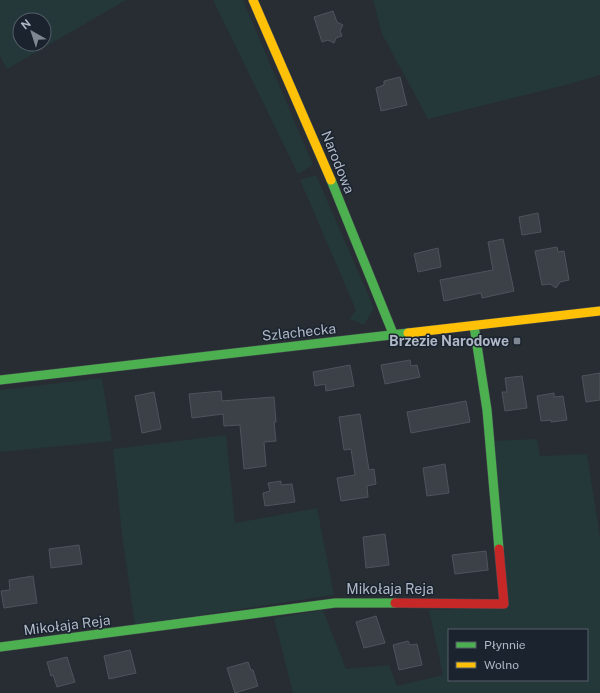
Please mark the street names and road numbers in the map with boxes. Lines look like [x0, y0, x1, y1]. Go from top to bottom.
street label: Narodowa [318, 128, 358, 196]
street label: Szlachecka [261, 320, 337, 344]
street label: Mikołaja Reja [346, 581, 434, 597]
street label: Mikołaja Reja [23, 612, 111, 638]

